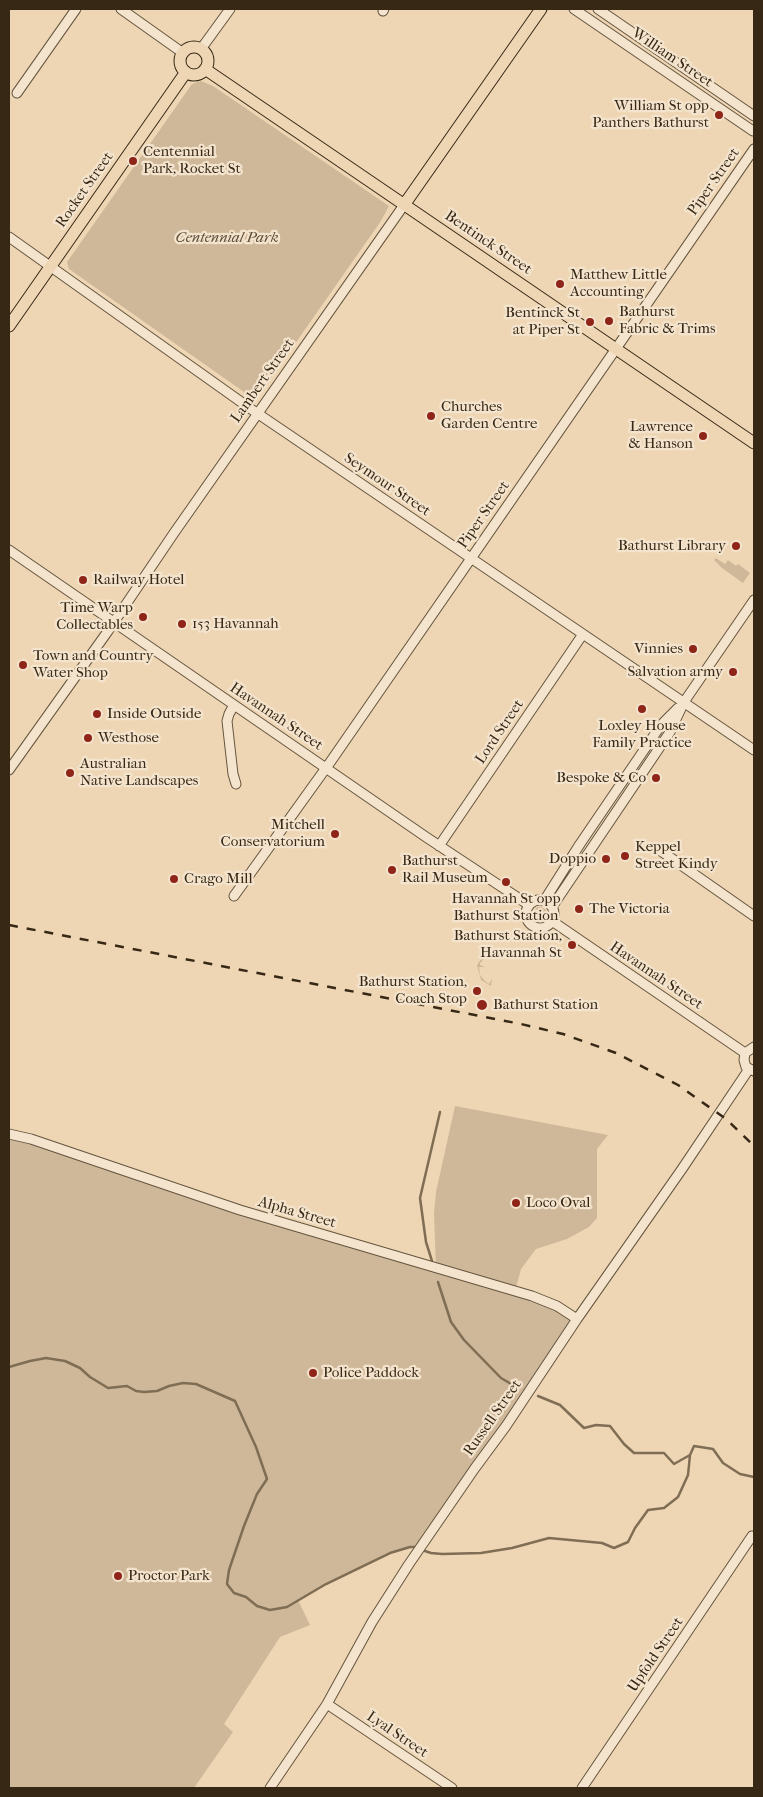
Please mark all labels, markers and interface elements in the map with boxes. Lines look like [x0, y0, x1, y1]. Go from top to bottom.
street label: William Street [628, 24, 716, 92]
place label: William St opp Panthers Bathurst [592, 97, 709, 132]
marker: William St opp Panthers Bathurst [713, 109, 725, 121]
place label: Centennial Park, Rocket St [143, 143, 241, 178]
street label: Piper Street [684, 145, 744, 219]
street label: Rocket Street [52, 149, 118, 231]
marker: Centennial Park, Rocket St [127, 155, 139, 167]
street label: Bentinck Street [441, 207, 535, 279]
park label: Centennial Park [175, 229, 279, 247]
place label: Matthew Little Accounting [570, 266, 667, 301]
marker: Matthew Little Accounting [554, 278, 566, 290]
place label: Bathurst Fabric & Trims [619, 303, 716, 338]
place label: Bentinck St at Piper St [505, 304, 580, 339]
marker: Bathurst Fabric & Trims [603, 315, 615, 327]
marker: Bentinck St at Piper St [584, 316, 596, 328]
street label: Lambert Street [227, 336, 299, 426]
place label: Churches Garden Centre [441, 398, 537, 433]
marker: Churches Garden Centre [425, 410, 437, 422]
place label: Lawrence & Hanson [628, 418, 693, 453]
marker: Lawrence & Hanson [697, 430, 709, 442]
street label: Seymour Street [340, 449, 434, 521]
street label: Piper Street [454, 478, 514, 552]
place label: Bathurst Library [618, 537, 726, 555]
marker: Bathurst Library [730, 540, 742, 552]
place label: Railway Hotel [93, 571, 184, 589]
marker: Railway Hotel [77, 574, 89, 586]
place label: Time Warp Collectables [56, 599, 133, 634]
marker: Time Warp Collectables [137, 611, 149, 623]
place label: 153 Havannah [192, 615, 279, 633]
marker: 153 Havannah [176, 618, 188, 630]
place label: Vinnies [634, 640, 683, 658]
marker: Vinnies [687, 643, 699, 655]
place label: Town and Country Water Shop [33, 647, 153, 682]
marker: Town and Country Water Shop [17, 659, 29, 671]
place label: Salvation army [628, 663, 723, 681]
marker: Salvation army [727, 666, 739, 678]
street label: Havannah Street [226, 679, 326, 755]
street label: Lord Street [472, 696, 528, 768]
marker: Loxley House Family Practice [636, 703, 648, 715]
place label: Inside Outside [107, 705, 201, 723]
marker: Inside Outside [91, 708, 103, 720]
place label: Loxley House Family Practice [592, 717, 692, 752]
place label: Westhose [98, 729, 159, 747]
marker: Westhose [82, 732, 94, 744]
place label: Australian Native Landscapes [80, 755, 198, 790]
marker: Australian Native Landscapes [64, 767, 76, 779]
place label: Bespoke & Co [556, 769, 646, 787]
marker: Bespoke & Co [650, 772, 662, 784]
place label: Mitchell Conservatorium [221, 816, 325, 851]
marker: Mitchell Conservatorium [329, 828, 341, 840]
place label: Keppel Street Kindy [635, 838, 718, 873]
place label: Doppio [549, 850, 596, 868]
marker: Keppel Street Kindy [619, 850, 631, 862]
place label: Bathurst Rail Museum [402, 852, 488, 887]
marker: Doppio [600, 853, 612, 865]
marker: Bathurst Rail Museum [386, 864, 398, 876]
place label: Crago Mill [184, 870, 253, 888]
marker: Crago Mill [168, 873, 180, 885]
marker: Havannah St opp Bathurst Station [500, 876, 512, 888]
place label: Havannah St opp Bathurst Station [451, 890, 561, 925]
place label: The Victoria [589, 900, 670, 918]
marker: The Victoria [573, 903, 585, 915]
place label: Bathurst Station, Havannah St [454, 927, 562, 962]
street label: Havannah Street [606, 938, 706, 1014]
marker: Bathurst Station, Havannah St [566, 939, 578, 951]
place label: Bathurst Station, Coach Stop [359, 973, 467, 1008]
marker: Bathurst Station, Coach Stop [471, 985, 483, 997]
place label: Bathurst Station [493, 996, 598, 1014]
marker: Bathurst Station [475, 998, 489, 1012]
street label: Alpha Street [256, 1193, 338, 1233]
place label: Loco Oval [526, 1194, 591, 1212]
marker: Loco Oval [510, 1197, 522, 1209]
place label: Police Paddock [323, 1364, 419, 1382]
marker: Police Paddock [307, 1367, 319, 1379]
street label: Russell Street [460, 1377, 526, 1459]
place label: Proctor Park [128, 1567, 210, 1585]
marker: Proctor Park [112, 1570, 124, 1582]
street label: Upfold Street [624, 1614, 688, 1696]
street label: Lyal Street [363, 1708, 431, 1762]

